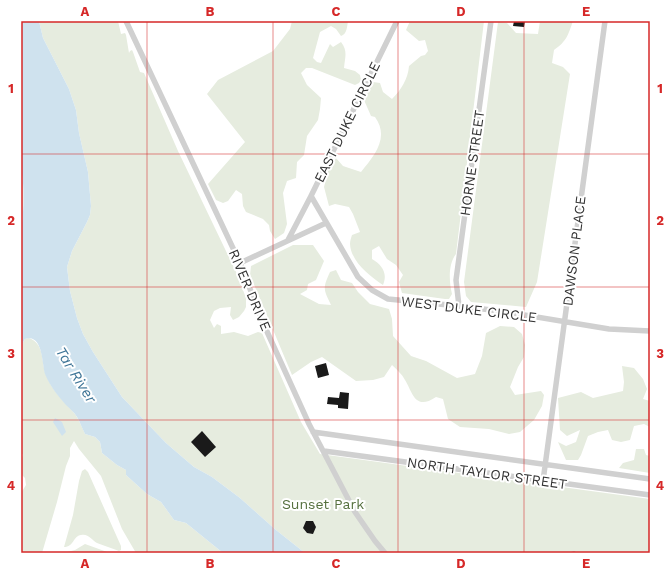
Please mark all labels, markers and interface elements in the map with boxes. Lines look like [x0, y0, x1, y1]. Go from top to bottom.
text: A [81, 4, 90, 19]
text: B [206, 4, 215, 19]
text: C [332, 4, 341, 19]
text: D [456, 4, 466, 19]
text: E [582, 4, 590, 19]
street label: EAST DUKE CIRCLE [311, 59, 383, 185]
text: 1 [8, 81, 14, 96]
text: 1 [657, 81, 663, 96]
street label: HORNE STREET [457, 109, 487, 217]
street label: DAWSON PLACE [559, 195, 589, 307]
text: 2 [7, 213, 15, 228]
text: 2 [656, 213, 664, 228]
street label: RIVER DRIVE [226, 247, 274, 333]
street label: WEST DUKE CIRCLE [400, 293, 538, 325]
water label: Tar River [52, 344, 101, 407]
text: 3 [7, 346, 15, 361]
text: 3 [656, 346, 664, 361]
street label: NORTH TAYLOR STREET [406, 454, 569, 492]
text: 4 [7, 478, 16, 493]
text: 4 [656, 478, 665, 493]
park label: Sunset Park [282, 496, 364, 512]
text: A [81, 556, 90, 571]
text: B [206, 556, 215, 571]
text: C [332, 556, 341, 571]
text: D [456, 556, 466, 571]
text: E [582, 556, 590, 571]

